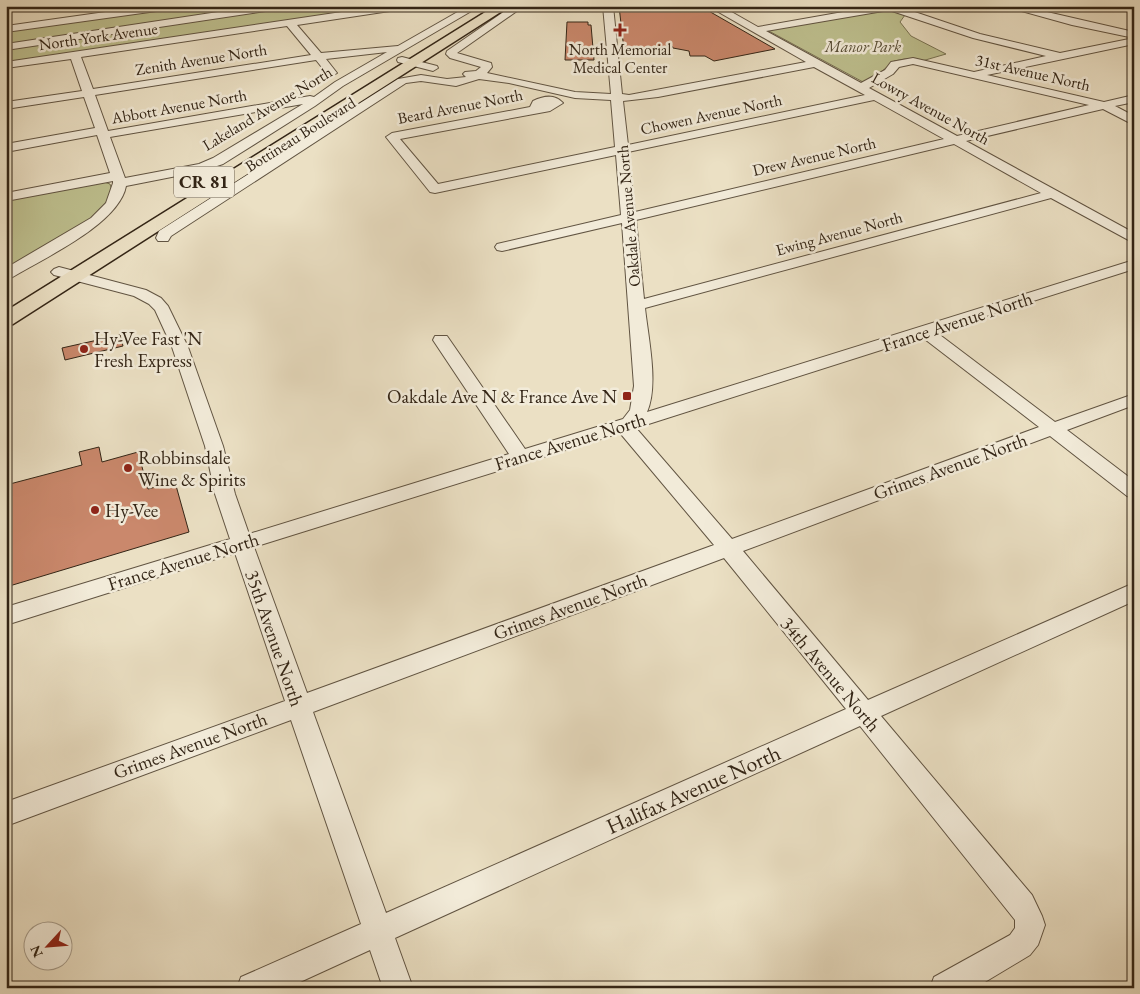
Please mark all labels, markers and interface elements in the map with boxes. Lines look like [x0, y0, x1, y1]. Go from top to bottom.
street label: North York Avenue [37, 18, 159, 55]
marker: North Memorial Medical Center [613, 23, 627, 37]
park label: Manor Park [824, 36, 902, 57]
street label: Zenith Avenue North [134, 39, 268, 80]
place label: North Memorial Medical Center [569, 39, 671, 78]
street label: 31st Avenue North [973, 49, 1092, 96]
street label: Lakeland Avenue North [199, 61, 336, 155]
street label: Lowry Avenue North [868, 67, 994, 150]
street label: Abbott Avenue North [109, 84, 248, 129]
street label: Beard Avenue North [396, 84, 524, 129]
street label: Chowen Avenue North [638, 89, 784, 140]
street label: Bottineau Boulevard [241, 92, 360, 177]
street label: Drew Avenue North [750, 132, 878, 181]
street label: Oakdale Avenue North [612, 144, 645, 288]
road number: CR 81 [174, 166, 234, 198]
street label: Ewing Avenue North [773, 206, 905, 260]
street label: France Avenue North [879, 285, 1036, 358]
place label: Hy-Vee Fast 'N Fresh Express [94, 326, 202, 373]
marker: Hy-Vee Fast 'N Fresh Express [78, 343, 90, 355]
place label: Oakdale Ave N & France Ave N [387, 384, 617, 409]
marker: Oakdale Ave N & France Ave N [621, 390, 633, 402]
street label: France Avenue North [491, 406, 649, 476]
street label: Grimes Avenue North [870, 427, 1031, 506]
place label: Robbinsdale Wine & Spirits [138, 445, 246, 492]
marker: Robbinsdale Wine & Spirits [122, 462, 134, 474]
place label: Hy-Vee [105, 498, 158, 523]
marker: Hy-Vee [89, 504, 101, 516]
street label: France Avenue North [104, 526, 262, 596]
street label: 35th Avenue North [239, 567, 310, 710]
street label: Grimes Avenue North [490, 567, 651, 646]
street label: 34th Avenue North [775, 612, 886, 737]
street label: Grimes Avenue North [110, 706, 271, 785]
street label: Halifax Avenue North [602, 738, 785, 841]
north arrow [22, 922, 72, 972]
text: N [25, 942, 47, 961]

